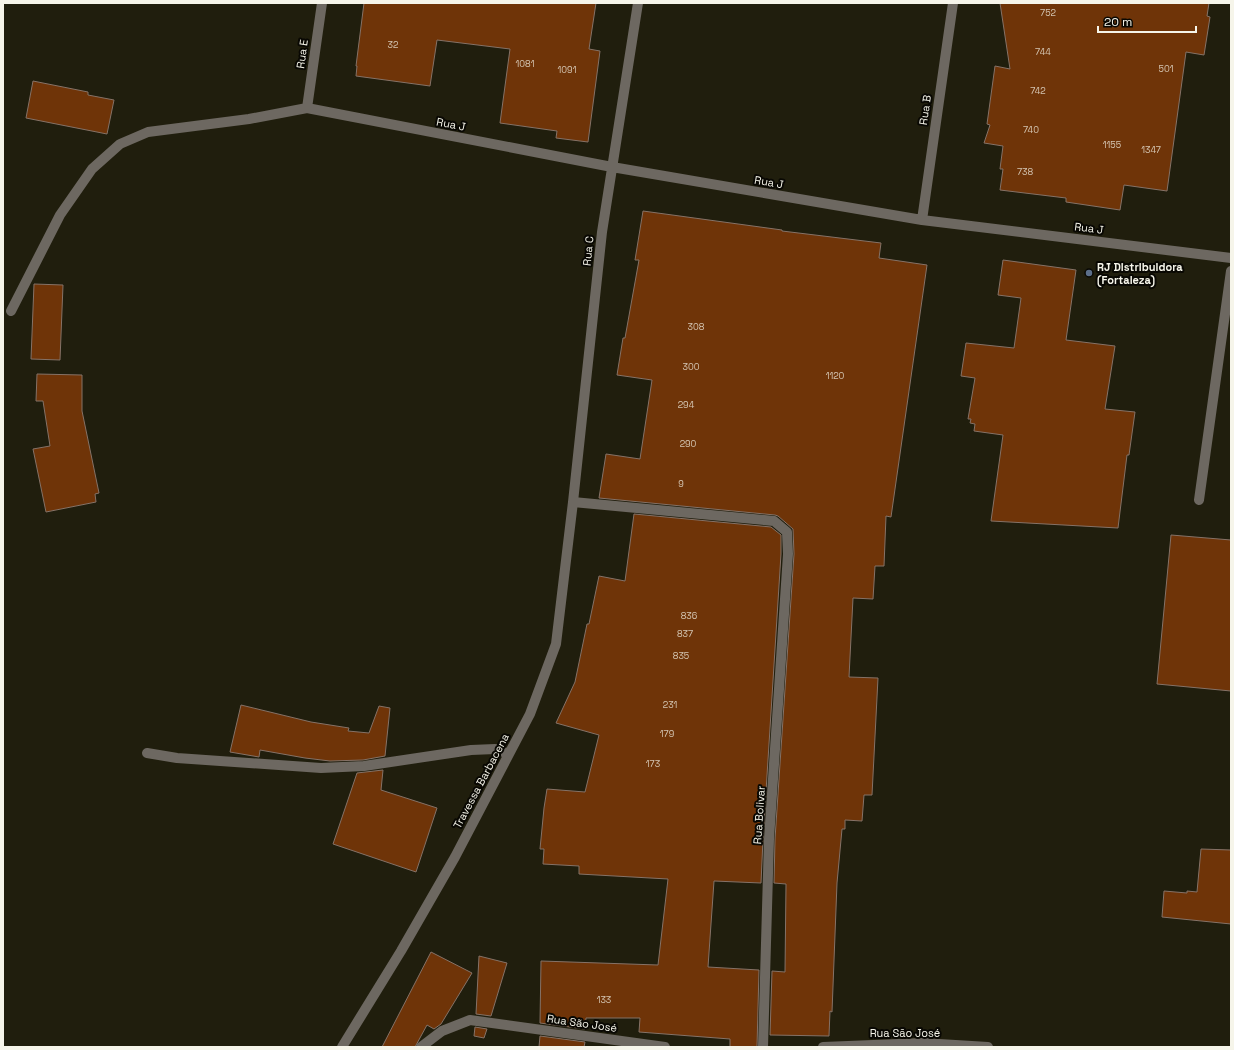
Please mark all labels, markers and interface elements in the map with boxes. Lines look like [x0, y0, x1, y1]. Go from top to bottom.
house number: 752 [1040, 7, 1056, 19]
scale bar [1098, 8, 1196, 34]
text: 20 m [1104, 14, 1132, 30]
street label: Rua E [293, 39, 311, 69]
house number: 32 [388, 39, 398, 51]
house number: 744 [1035, 46, 1051, 58]
house number: 1081 [516, 58, 535, 70]
house number: 501 [1159, 63, 1174, 75]
house number: 1091 [558, 64, 577, 76]
house number: 742 [1030, 85, 1046, 97]
street label: Rua B [916, 94, 934, 126]
street label: Rua J [435, 114, 467, 134]
house number: 740 [1023, 124, 1039, 136]
house number: 1155 [1103, 139, 1121, 151]
house number: 1347 [1141, 144, 1161, 156]
house number: 738 [1017, 166, 1033, 178]
street label: Rua J [753, 173, 785, 192]
street label: Rua J [1074, 219, 1105, 237]
street label: Rua C [579, 235, 597, 267]
place label: RJ Distribuidora (Fortaleza) [1097, 260, 1183, 288]
marker: RJ Distribuidora (Fortaleza) [1084, 268, 1094, 278]
house number: 308 [688, 321, 705, 333]
house number: 300 [683, 361, 700, 373]
house number: 1120 [826, 370, 845, 382]
house number: 294 [678, 399, 695, 411]
house number: 290 [680, 438, 697, 450]
house number: 9 [678, 478, 684, 490]
house number: 836 [681, 610, 698, 622]
house number: 837 [677, 628, 693, 640]
house number: 835 [673, 650, 689, 662]
house number: 231 [663, 699, 677, 711]
house number: 179 [660, 728, 674, 740]
street label: Travessa Barbacena [450, 730, 512, 831]
house number: 173 [646, 758, 660, 770]
street label: Rua Bolivar [750, 785, 768, 845]
house number: 133 [597, 994, 611, 1006]
street label: Rua São José [546, 1011, 618, 1035]
street label: Rua São José [870, 1026, 940, 1040]

